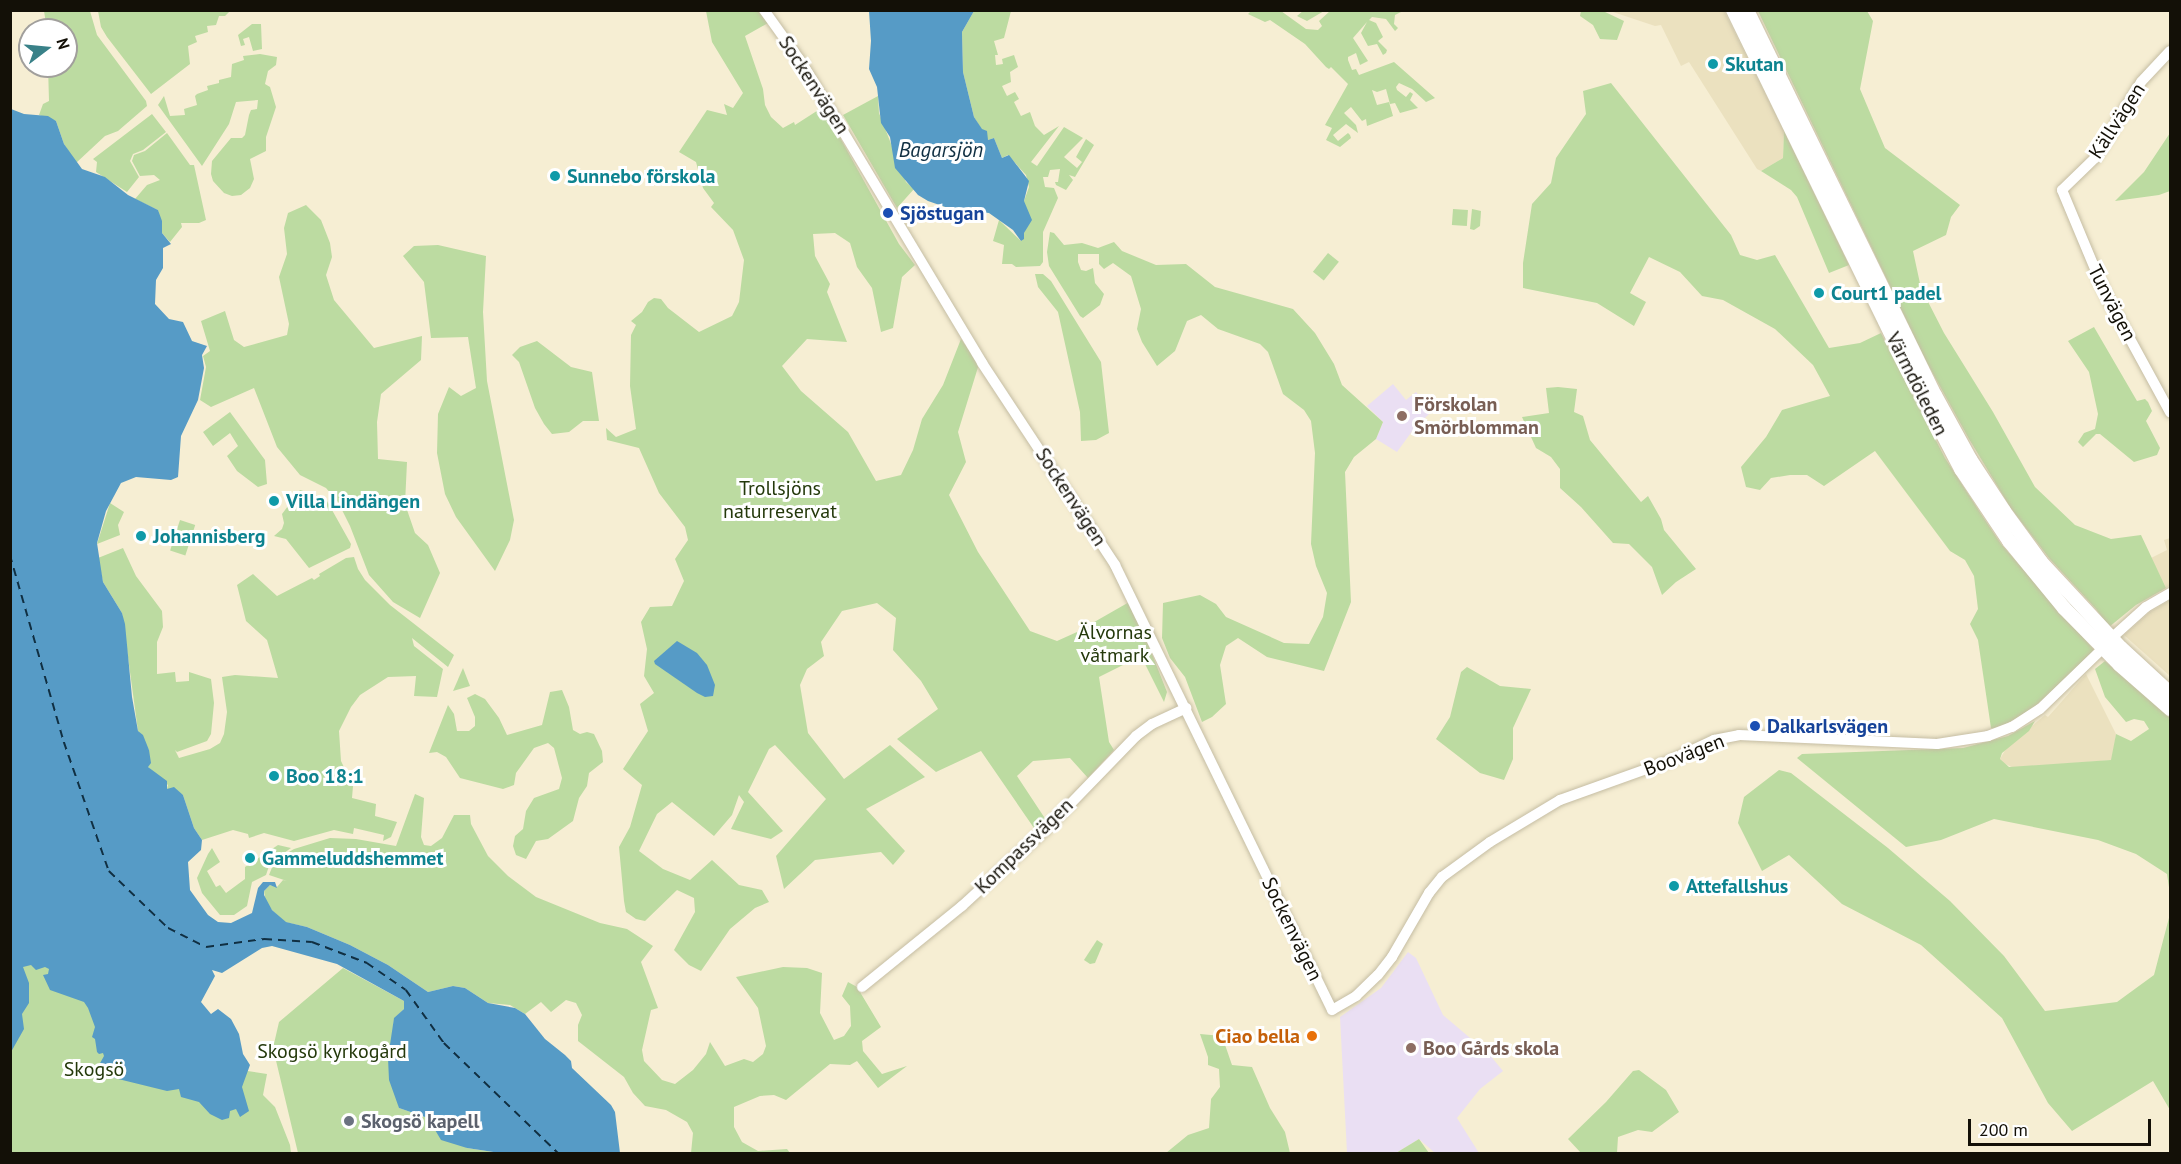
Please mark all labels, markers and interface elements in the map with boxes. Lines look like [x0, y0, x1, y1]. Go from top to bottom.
north arrow [18, 18, 78, 78]
street label: Sockenvägen [773, 31, 855, 139]
text: N [52, 36, 74, 51]
place label: Skutan [1725, 52, 1784, 76]
marker: Skutan [1706, 57, 1720, 71]
street label: Källvägen [2084, 79, 2150, 163]
water label: Bagarsjön [899, 137, 983, 163]
place label: Sunnebo förskola [567, 164, 715, 188]
marker: Sunnebo förskola [548, 169, 562, 183]
place label: Sjöstugan [900, 201, 984, 225]
marker: Sjöstugan [881, 206, 895, 220]
street label: Tunvägen [2083, 261, 2141, 345]
place label: Court1 padel [1831, 281, 1941, 305]
marker: Court1 padel [1812, 286, 1826, 300]
street label: Värmdöleden [1881, 328, 1953, 440]
place label: Förskolan Smörblomman [1414, 392, 1539, 439]
marker: Förskolan Smörblomman [1395, 409, 1409, 423]
street label: Sockenvägen [1030, 443, 1112, 551]
park label: Trollsjöns naturreservat [723, 476, 837, 523]
place label: Villa Lindängen [286, 489, 420, 513]
marker: Villa Lindängen [267, 494, 281, 508]
place label: Johannisberg [153, 524, 265, 548]
marker: Johannisberg [134, 529, 148, 543]
park label: Älvornas våtmark [1078, 620, 1152, 667]
place label: Dalkarlsvägen [1767, 714, 1888, 738]
marker: Dalkarlsvägen [1748, 719, 1762, 733]
street label: Boovägen [1640, 729, 1728, 781]
place label: Boo 18:1 [286, 764, 364, 788]
marker: Boo 18:1 [267, 769, 281, 783]
street label: Kompassvägen [970, 793, 1078, 899]
place label: Gammeluddshemmet [262, 846, 443, 870]
marker: Gammeluddshemmet [243, 851, 257, 865]
street label: Sockenvägen [1257, 873, 1327, 985]
place label: Attefallshus [1686, 874, 1788, 898]
marker: Attefallshus [1667, 879, 1681, 893]
place label: Ciao bella [1215, 1024, 1300, 1048]
marker: Ciao bella [1305, 1029, 1319, 1043]
place label: Boo Gårds skola [1423, 1036, 1559, 1060]
park label: Skogsö kyrkogård [257, 1039, 407, 1063]
marker: Boo Gårds skola [1404, 1041, 1418, 1055]
park label: Skogsö [64, 1057, 124, 1081]
scale bar [1971, 1107, 2154, 1145]
place label: Skogsö kapell [361, 1109, 479, 1133]
marker: Skogsö kapell [342, 1114, 356, 1128]
text: 200 m [1979, 1118, 2028, 1141]

